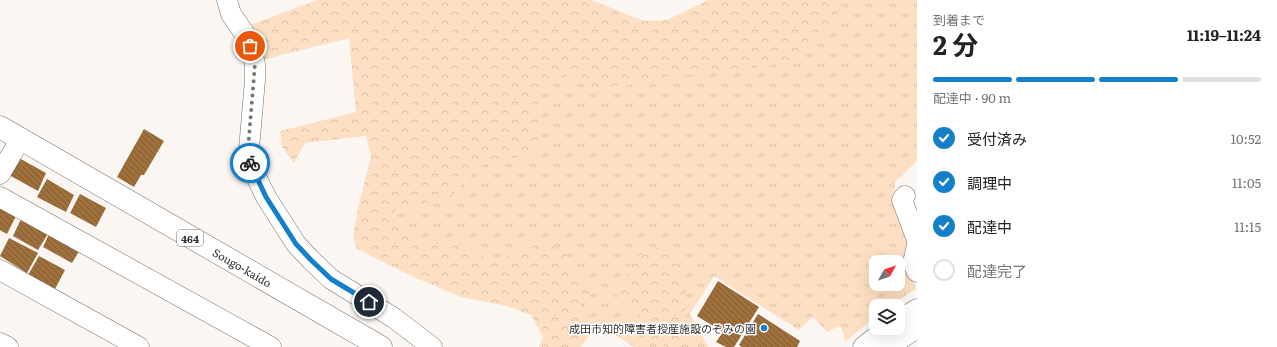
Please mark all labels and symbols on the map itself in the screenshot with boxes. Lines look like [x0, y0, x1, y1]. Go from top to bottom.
pin [233, 29, 267, 63]
courier [230, 143, 270, 183]
road number: 464 [177, 230, 203, 246]
street label: Sougo-kaido [210, 244, 275, 290]
north arrow [869, 255, 905, 291]
pin [352, 285, 386, 319]
place label: 成田市知的障害者授産施設のぞみの園 [569, 320, 756, 336]
marker: 成田市知的障害者授産施設のぞみの園 [759, 323, 769, 333]

